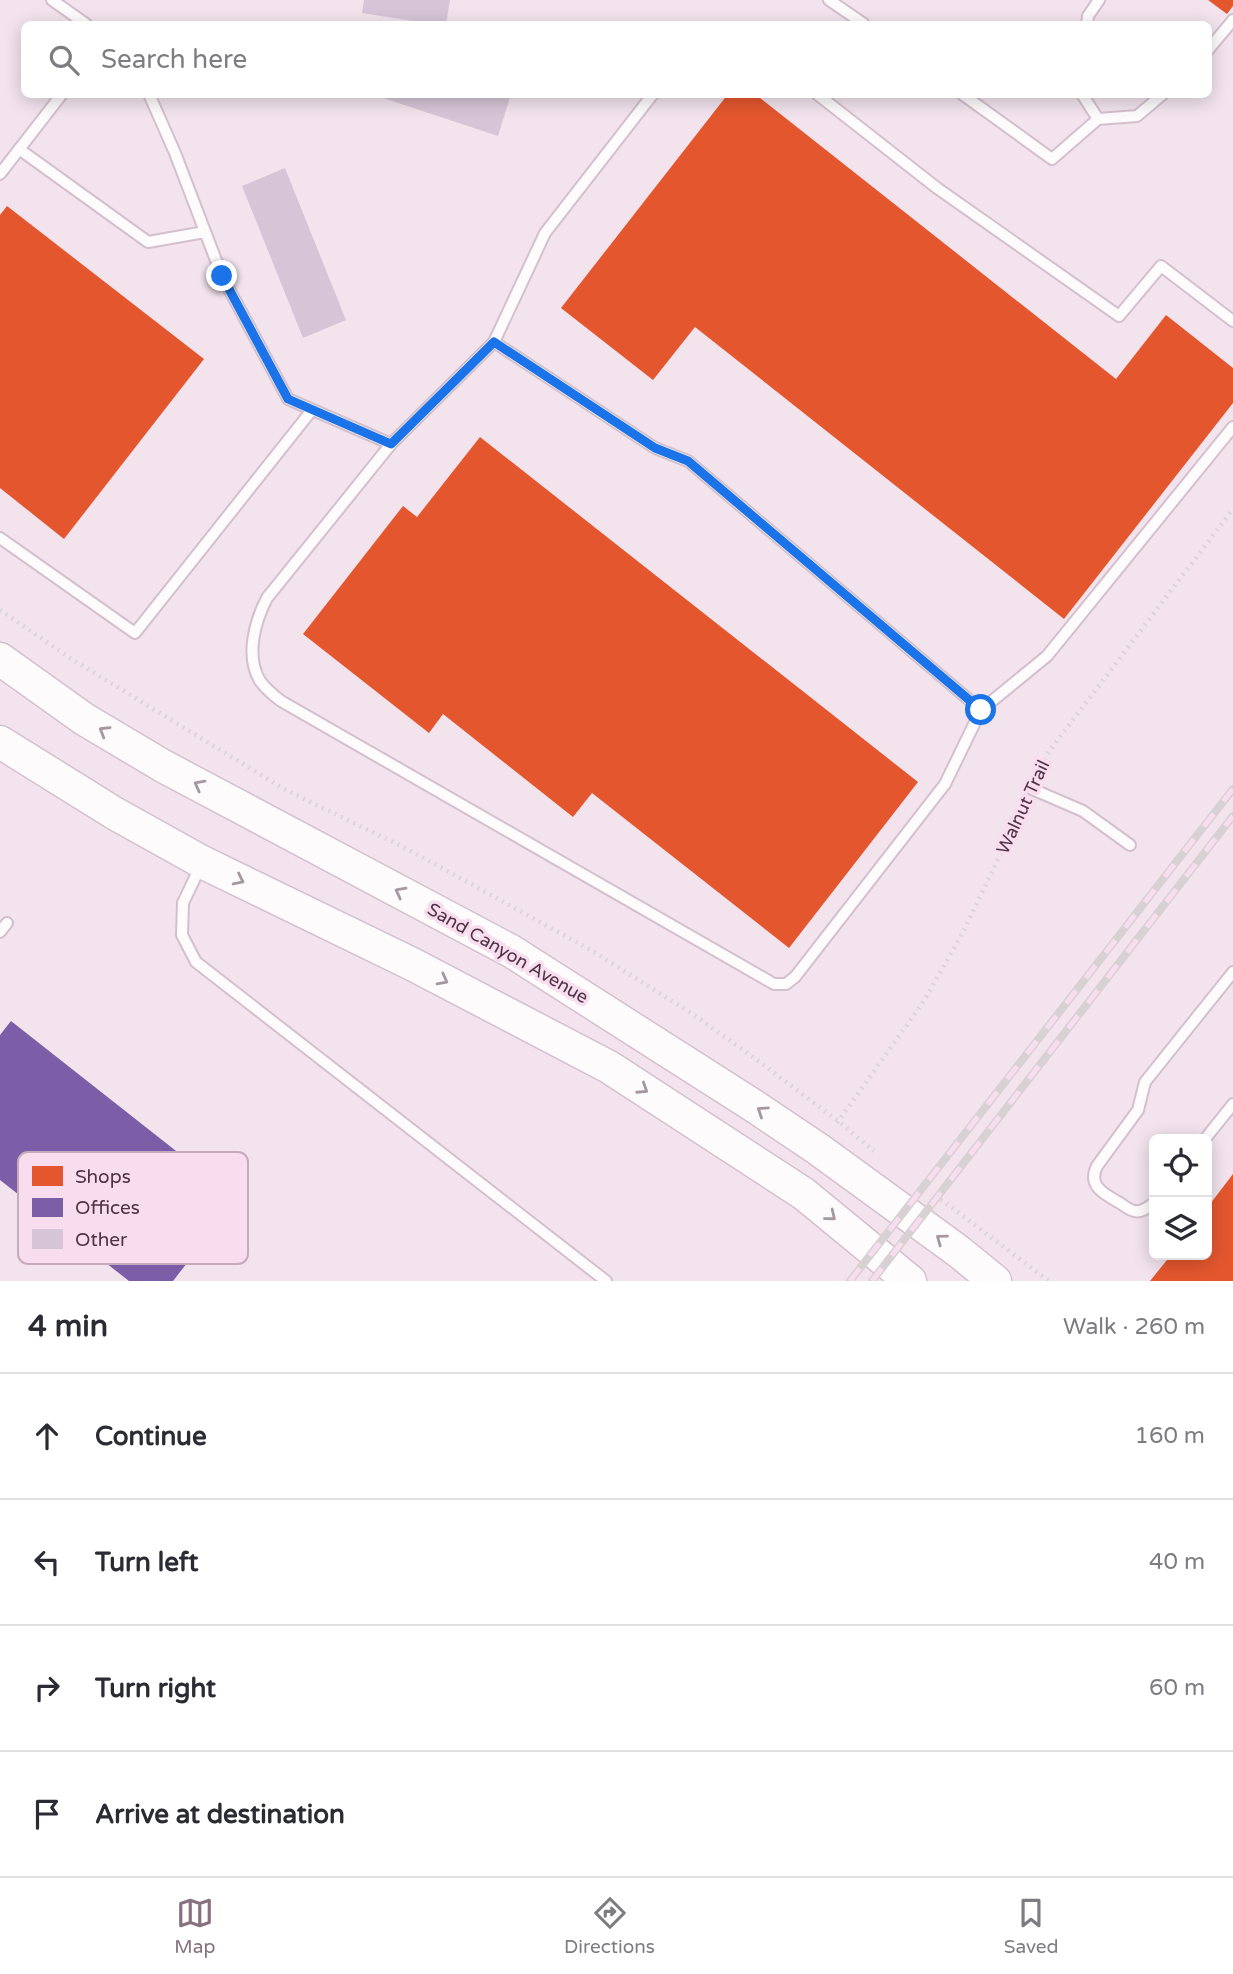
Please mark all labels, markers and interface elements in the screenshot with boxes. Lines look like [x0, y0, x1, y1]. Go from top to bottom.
search box [21, 21, 1212, 98]
icon: search [45, 41, 83, 79]
text: Search here [101, 44, 247, 75]
route end [206, 260, 237, 291]
route start [965, 694, 996, 725]
one-way arrow [99, 726, 112, 739]
street label: Walnut Trail [992, 756, 1054, 858]
one-way arrow [194, 780, 206, 793]
one-way arrow [232, 871, 244, 885]
one-way arrow [395, 886, 407, 900]
street label: Sand Canyon Avenue [424, 898, 592, 1008]
one-way arrow [436, 972, 448, 986]
one-way arrow [635, 1081, 648, 1093]
one-way arrow [757, 1107, 770, 1119]
map controls [1149, 1134, 1212, 1260]
button: locate [1149, 1134, 1212, 1197]
legend [18, 1152, 248, 1264]
text: Shops [75, 1166, 131, 1188]
text: Offices [75, 1197, 140, 1219]
button: layers [1149, 1197, 1212, 1260]
one-way arrow [823, 1208, 836, 1220]
text: Other [75, 1229, 128, 1251]
one-way arrow [937, 1235, 949, 1247]
text: 4 min [28, 1308, 108, 1345]
text: Walk · 260 m [1063, 1313, 1205, 1341]
icon: ahead [28, 1417, 66, 1455]
text: Continue [95, 1421, 207, 1452]
text: 160 m [1135, 1422, 1205, 1450]
icon: left [28, 1543, 66, 1581]
text: Turn left [95, 1547, 198, 1578]
text: 40 m [1149, 1548, 1205, 1576]
icon: right [28, 1669, 66, 1707]
text: Turn right [95, 1673, 216, 1704]
text: 60 m [1149, 1674, 1205, 1702]
icon: arrive [28, 1795, 66, 1833]
text: Arrive at destination [95, 1799, 345, 1830]
tab: Map [174, 1894, 215, 1958]
tab: Directions [564, 1894, 655, 1958]
tab: Saved [1004, 1894, 1059, 1958]

